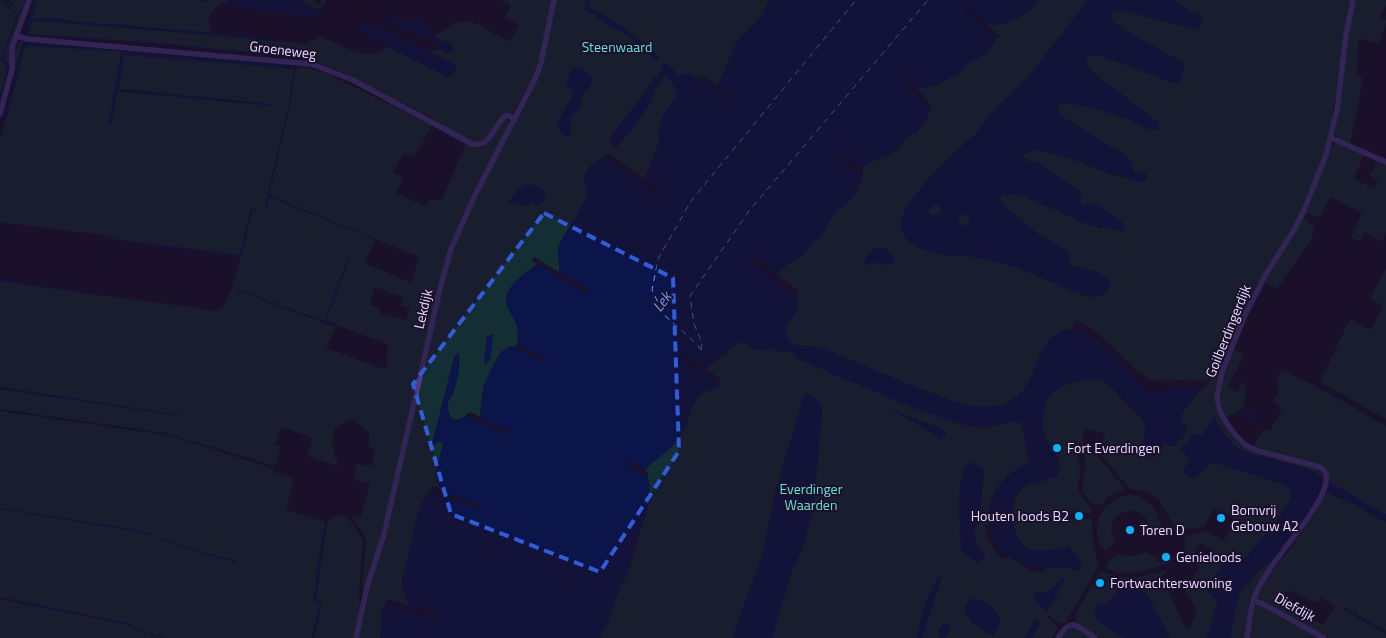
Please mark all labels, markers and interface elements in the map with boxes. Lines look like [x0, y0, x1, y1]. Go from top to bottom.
street label: Groeneweg [248, 35, 318, 64]
park label: Steenwaard [582, 36, 652, 57]
street label: Goilberdingerdijk [1199, 281, 1256, 380]
water label: Lek [646, 285, 678, 317]
street label: Lekdijk [408, 287, 437, 331]
place label: Fort Everdingen [1067, 437, 1160, 458]
marker: Fort Everdingen [1051, 442, 1063, 454]
park label: Everdinger Waarden [779, 478, 843, 515]
place label: Bomvrij Gebouw A2 [1231, 499, 1299, 536]
place label: Houten loods B2 [971, 505, 1069, 526]
marker: Houten loods B2 [1073, 510, 1085, 522]
marker: Bomvrij Gebouw A2 [1215, 512, 1227, 524]
place label: Toren D [1140, 519, 1185, 540]
marker: Toren D [1124, 524, 1136, 536]
place label: Genieloods [1176, 546, 1241, 567]
marker: Genieloods [1160, 551, 1172, 563]
place label: Fortwachterswoning [1110, 572, 1232, 593]
marker: Fortwachterswoning [1094, 577, 1106, 589]
street label: Diefdijk [1271, 587, 1320, 627]

